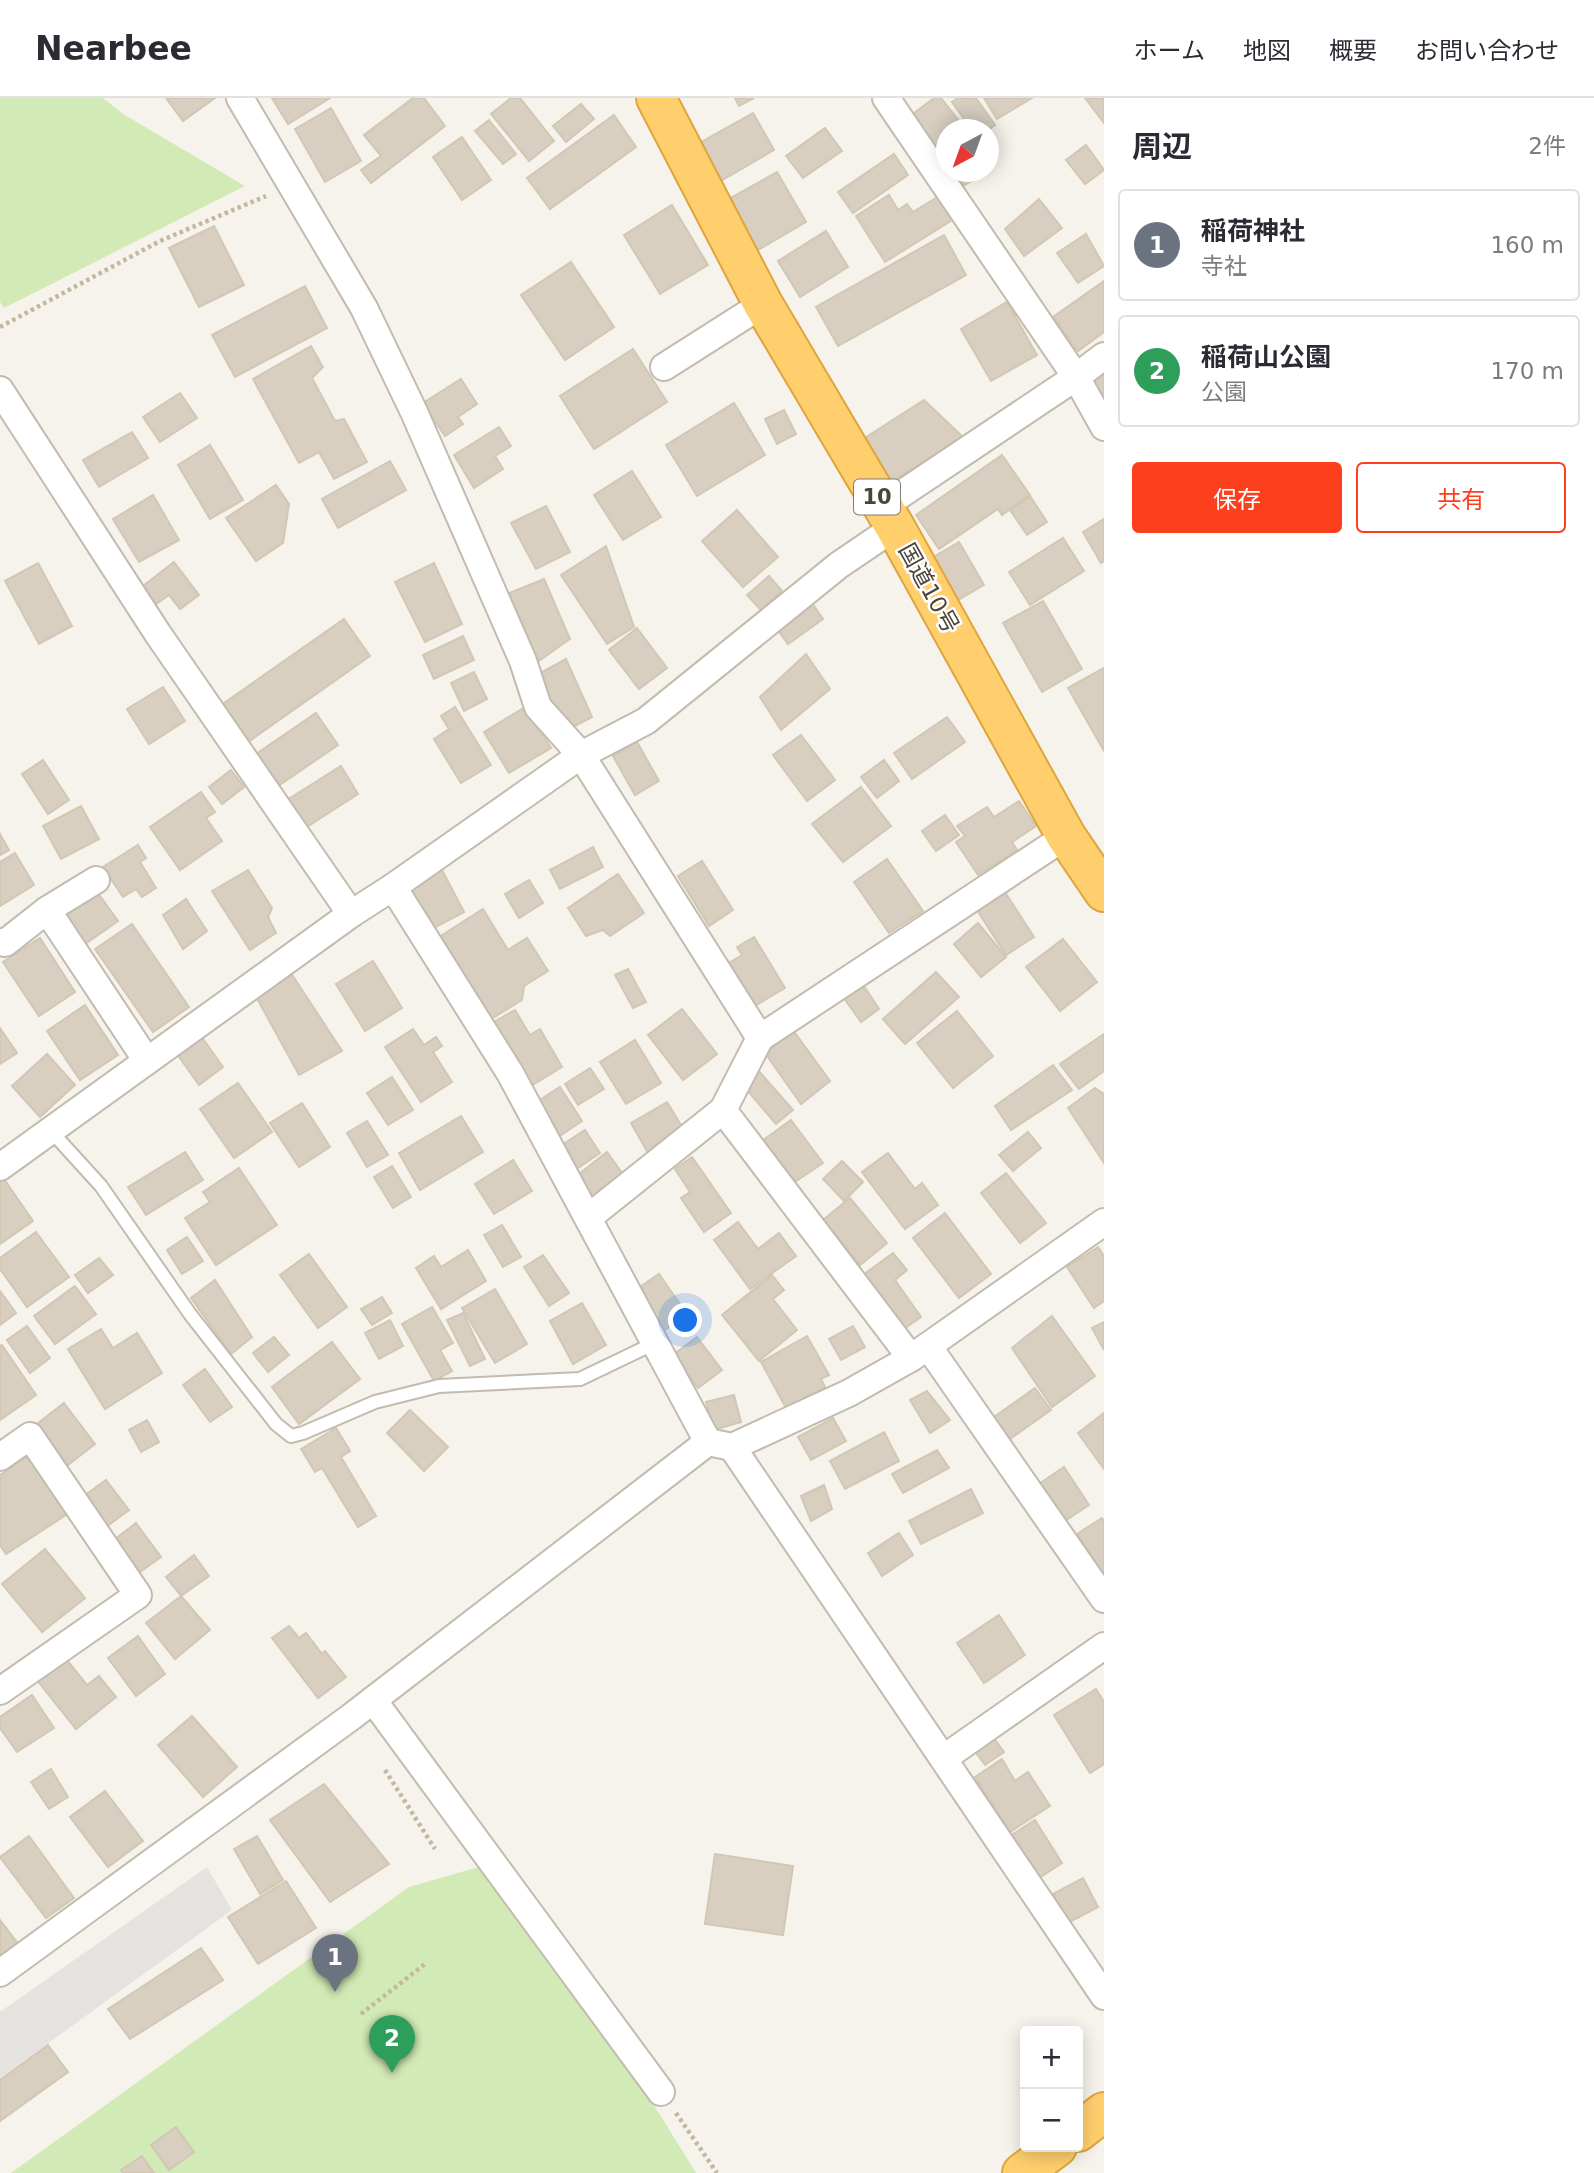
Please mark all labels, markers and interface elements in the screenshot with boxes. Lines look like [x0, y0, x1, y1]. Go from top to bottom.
text: Nearbee [35, 29, 192, 68]
text: ホーム [1134, 37, 1205, 65]
text: 地図 [1243, 37, 1291, 65]
text: 概要 [1329, 37, 1377, 65]
text: お問い合わせ [1415, 37, 1559, 65]
north arrow [936, 119, 999, 182]
text: 周辺 [1132, 129, 1192, 164]
text: 2件 [1528, 133, 1566, 159]
text: 稲荷神社 [1201, 216, 1305, 246]
text: 1 [1149, 232, 1165, 258]
text: 160 m [1490, 232, 1564, 258]
text: 寺社 [1201, 253, 1247, 279]
text: 稲荷山公園 [1201, 342, 1331, 372]
text: 2 [1149, 358, 1165, 384]
text: 170 m [1490, 358, 1564, 384]
text: 公園 [1201, 379, 1247, 405]
button: 保存 [1132, 462, 1342, 533]
button: 共有 [1356, 462, 1566, 533]
road number: 10 [854, 480, 900, 514]
street label: 国道10号 [894, 539, 964, 637]
your location [668, 1303, 702, 1337]
pin: 1 [312, 1934, 358, 1992]
pin: 2 [369, 2015, 415, 2073]
map controls [1020, 2026, 1083, 2152]
button: + [1020, 2026, 1083, 2089]
button: − [1020, 2089, 1083, 2152]

